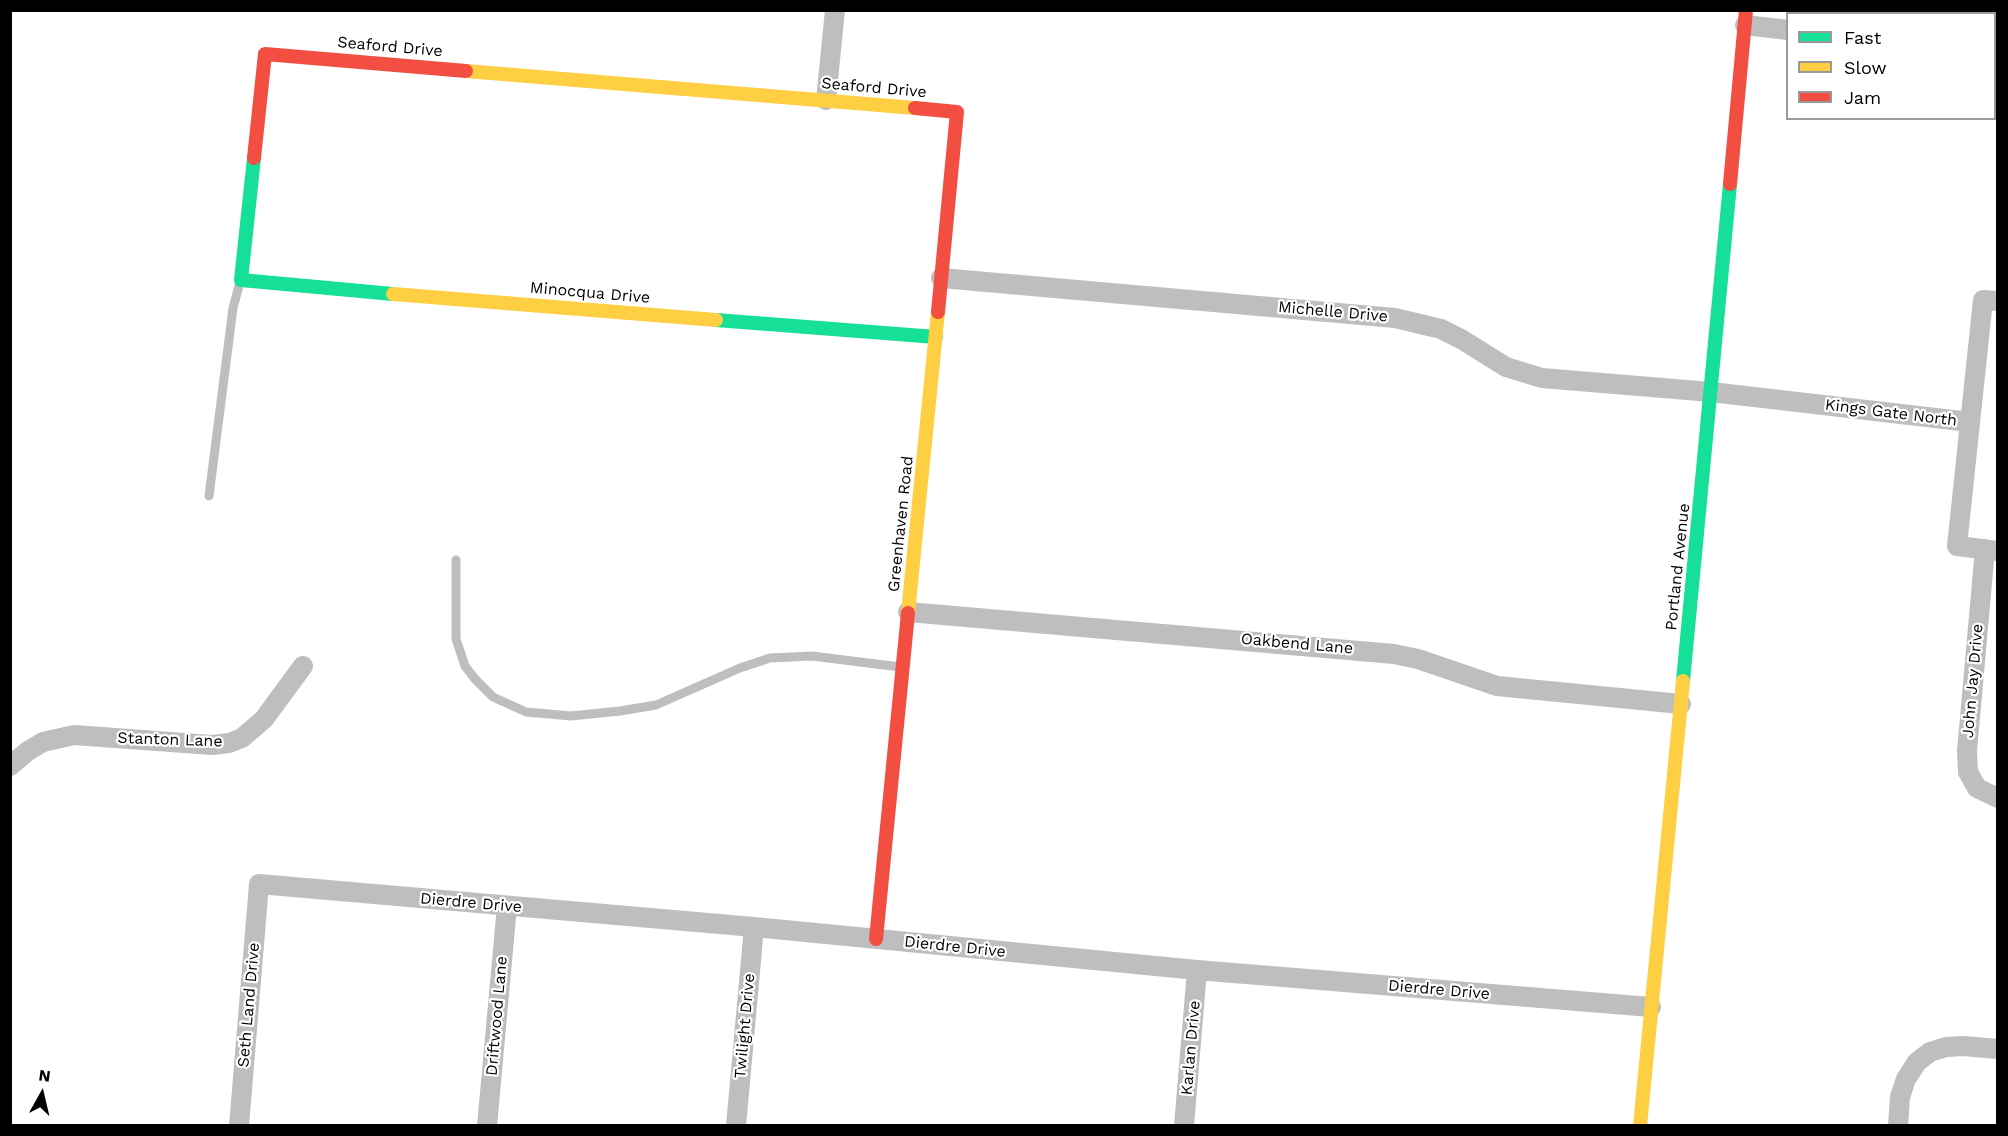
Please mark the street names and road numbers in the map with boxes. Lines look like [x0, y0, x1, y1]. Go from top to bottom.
street label: Seaford Drive [337, 33, 443, 61]
street label: Seaford Drive [821, 74, 927, 102]
street label: Minocqua Drive [529, 278, 651, 308]
street label: Michelle Drive [1277, 298, 1389, 326]
street label: Kings Gate North [1824, 395, 1958, 431]
street label: Greenhaven Road [884, 455, 918, 593]
street label: Portland Avenue [1662, 502, 1694, 632]
street label: John Jay Drive [1958, 623, 1988, 739]
street label: Oakbend Lane [1240, 630, 1354, 658]
street label: Stanton Lane [117, 729, 223, 751]
street label: Dierdre Drive [419, 889, 523, 917]
street label: Dierdre Drive [903, 932, 1007, 962]
street label: Seth Land Drive [234, 942, 264, 1068]
street label: Driftwood Lane [482, 955, 512, 1077]
street label: Twilight Drive [731, 973, 759, 1079]
street label: Dierdre Drive [1387, 976, 1491, 1004]
street label: Karlan Drive [1177, 1000, 1205, 1096]

